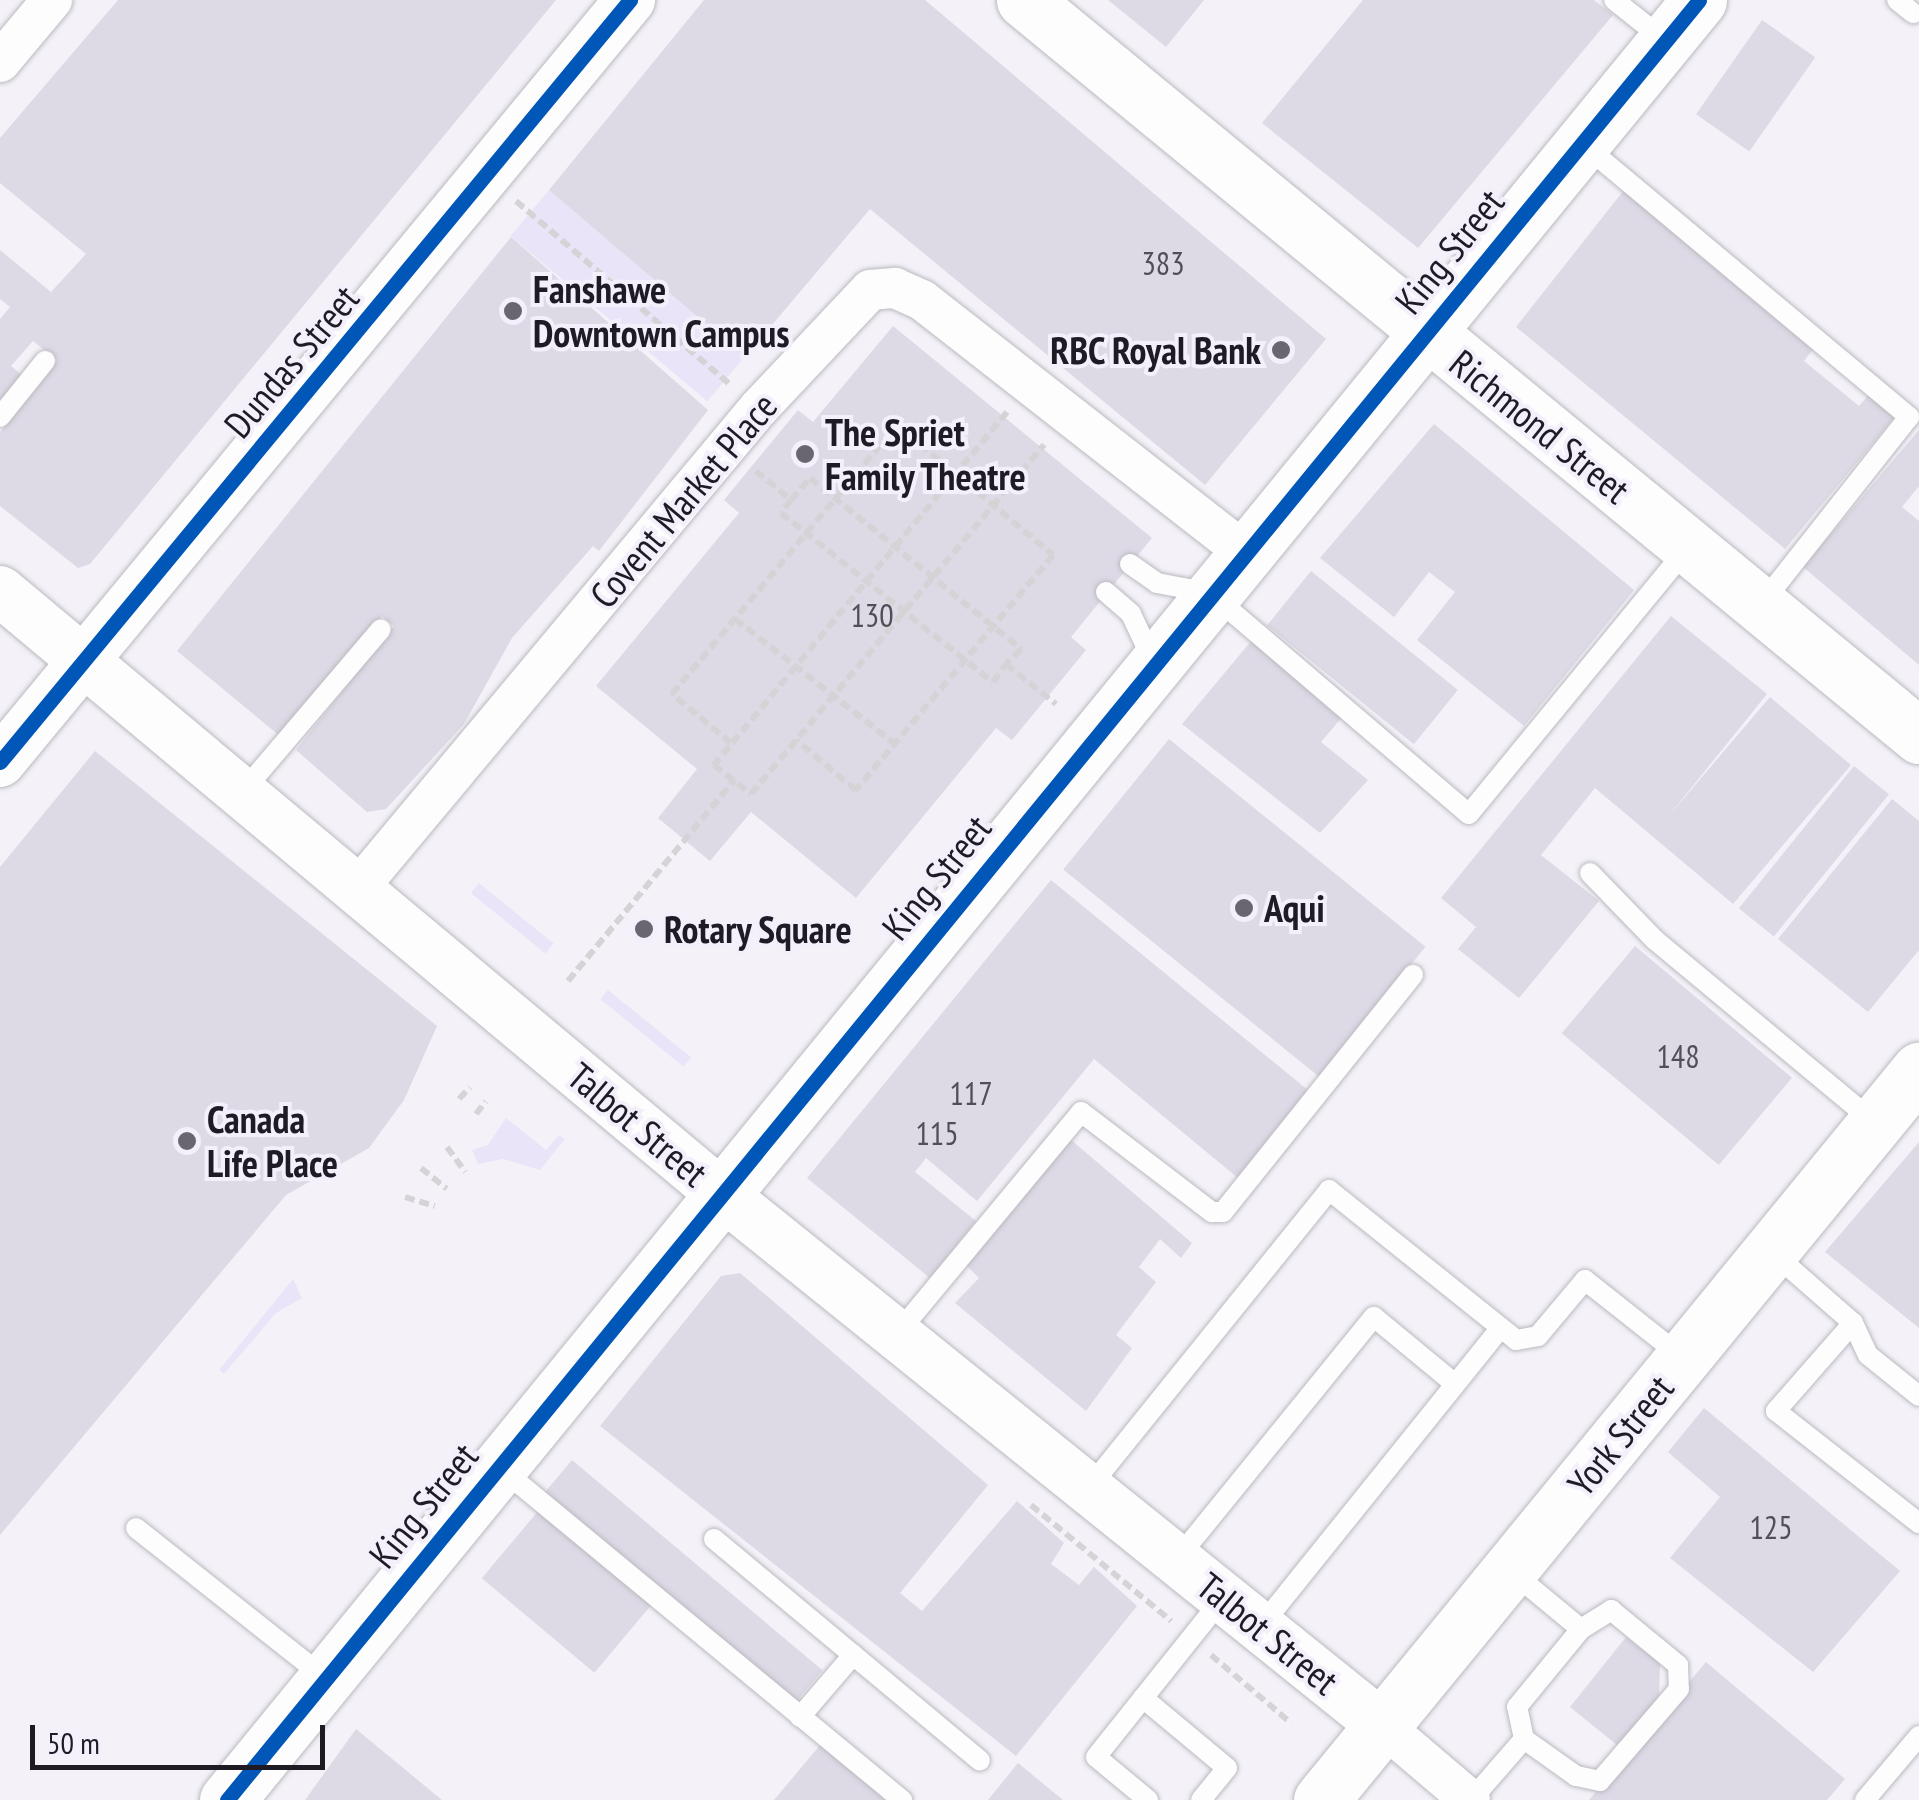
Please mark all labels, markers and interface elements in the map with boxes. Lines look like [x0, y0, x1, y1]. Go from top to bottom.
street label: King Street [1385, 180, 1513, 322]
house number: 383 [1141, 244, 1185, 282]
place label: Fanshawe Downtown Campus [533, 266, 790, 356]
street label: Dundas Street [214, 276, 368, 446]
marker: Fanshawe Downtown Campus [502, 300, 524, 322]
place label: RBC Royal Bank [1049, 327, 1261, 373]
marker: RBC Royal Bank [1270, 339, 1292, 361]
street label: Richmond Street [1441, 340, 1639, 512]
street label: Covent Market Place [580, 383, 786, 617]
place label: The Spriet Family Theatre [825, 409, 1028, 498]
marker: The Spriet Family Theatre [794, 443, 816, 465]
house number: 130 [850, 596, 894, 634]
street label: King Street [872, 806, 1000, 948]
place label: Aqui [1264, 885, 1325, 931]
marker: Aqui [1233, 897, 1255, 919]
place label: Rotary Square [664, 906, 853, 952]
marker: Rotary Square [633, 918, 655, 940]
house number: 148 [1656, 1037, 1700, 1075]
street label: Talbot Street [559, 1053, 717, 1195]
house number: 117 [949, 1074, 993, 1112]
place label: Canada Life Place [207, 1096, 338, 1186]
house number: 115 [915, 1114, 959, 1152]
marker: Canada Life Place [176, 1130, 198, 1152]
street label: York Street [1557, 1365, 1683, 1505]
street label: King Street [359, 1434, 487, 1576]
house number: 125 [1749, 1508, 1793, 1546]
street label: Talbot Street [1188, 1562, 1348, 1704]
scale bar [35, 1705, 330, 1767]
text: 50 m [47, 1723, 100, 1762]

